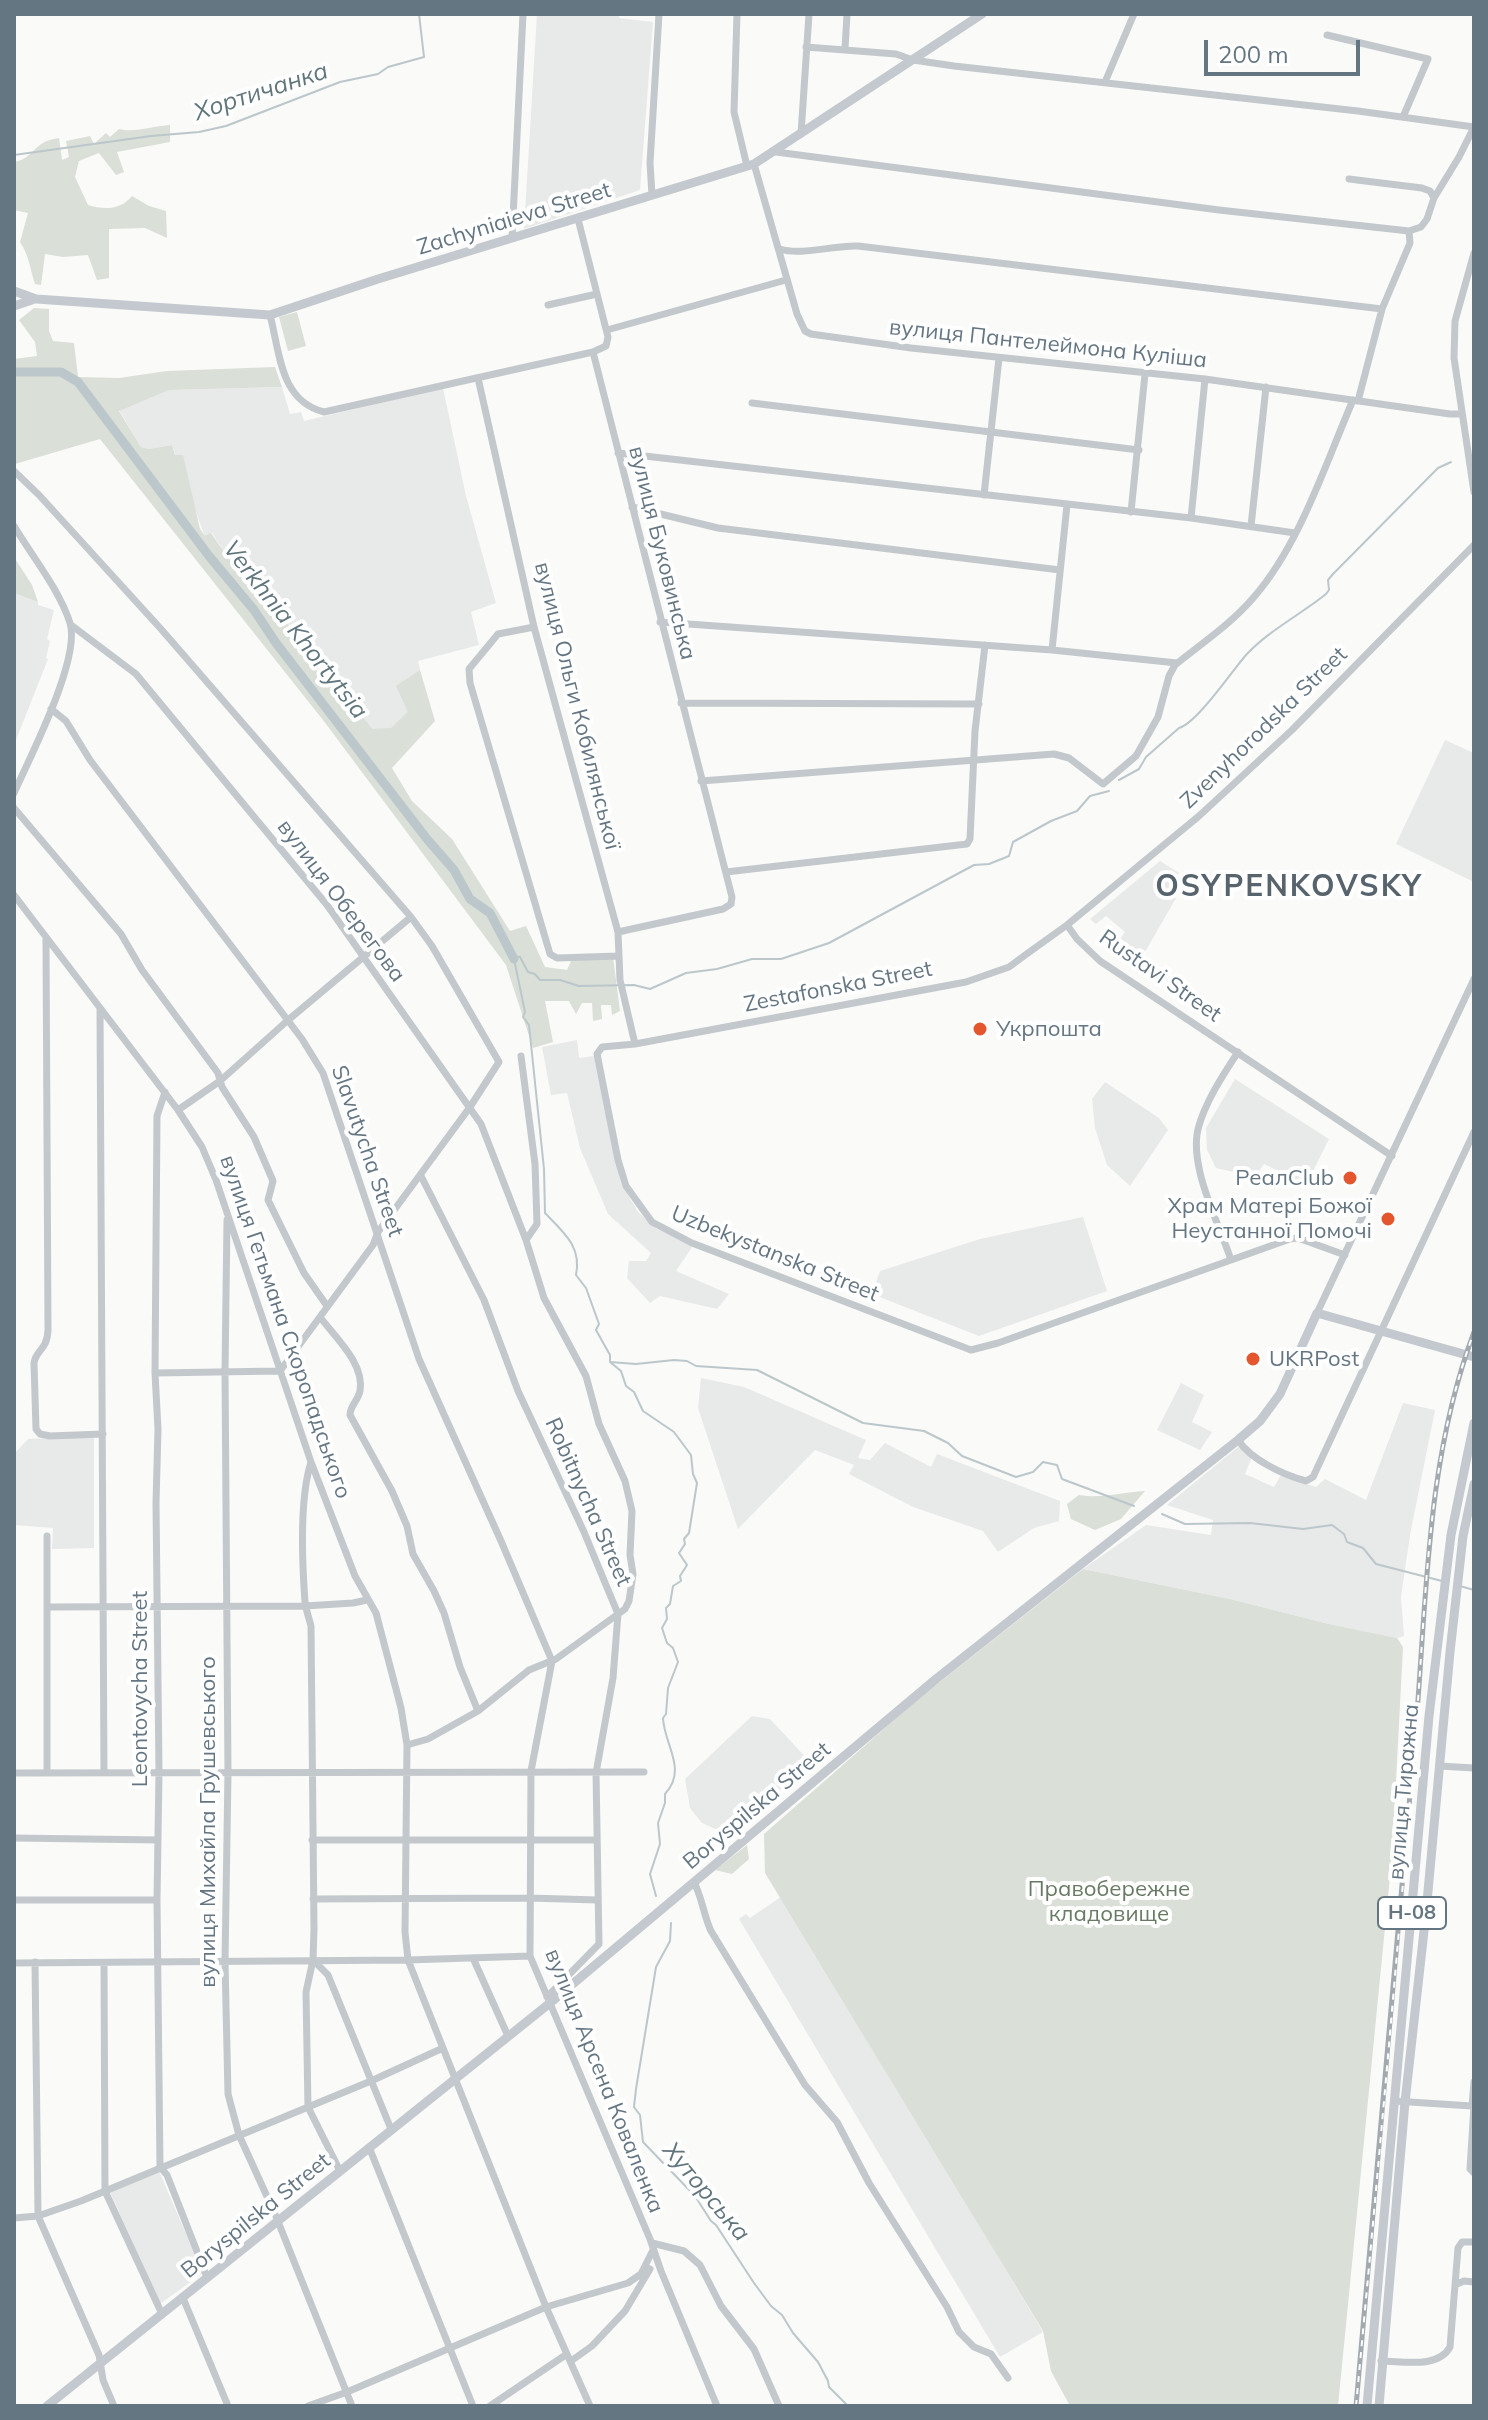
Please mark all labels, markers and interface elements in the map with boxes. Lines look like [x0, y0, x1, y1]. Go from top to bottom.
scale bar [1208, 24, 1364, 74]
text: 200 m [1218, 39, 1289, 69]
water label: Хортичанка [190, 57, 332, 127]
street label: Zachyniaieva Street [414, 177, 614, 261]
street label: вулиця Пантелеймона Куліша [888, 314, 1208, 374]
street label: вулиця Буковинська [623, 443, 701, 663]
water label: Verkhnia Khortytsia [216, 535, 374, 725]
street label: вулиця Ольги Кобилянської [528, 559, 626, 853]
street label: Zvenyhorodska Street [1175, 642, 1353, 814]
street label: вулиця Оберегова [271, 815, 411, 987]
district label: OSYPENKOVSKY [1155, 869, 1423, 905]
street label: Rustavi Street [1094, 924, 1226, 1028]
street label: Zestafonska Street [742, 956, 934, 1018]
place label: Укрпошта [996, 1016, 1102, 1042]
marker: Укрпошта [971, 1020, 989, 1038]
street label: Slavutycha Street [325, 1062, 409, 1240]
street label: вулиця Гетьмана Скоропадського [214, 1152, 356, 1502]
place label: РеалClub [1235, 1165, 1334, 1191]
marker: РеалClub [1341, 1169, 1359, 1187]
place label: Храм Матері Божої Неустанної Помочі [1168, 1193, 1372, 1244]
street label: Uzbekystanska Street [667, 1200, 883, 1308]
marker: Храм Матері Божої Неустанної Помочі [1379, 1210, 1397, 1228]
place label: UKRPost [1269, 1346, 1359, 1372]
marker: UKRPost [1244, 1350, 1262, 1368]
street label: Robitnycha Street [539, 1414, 637, 1590]
street label: Leontovycha Street [127, 1591, 153, 1787]
street label: вулиця Михайла Грушевського [195, 1656, 221, 1988]
street label: вулиця Тиражна [1383, 1703, 1425, 1881]
street label: Boryspilska Street [678, 1737, 836, 1875]
park label: Правобережне кладовище [1028, 1876, 1190, 1928]
road number: Н-08 [1378, 1897, 1446, 1929]
street label: вулиця Арсена Коваленка [539, 1945, 669, 2217]
water label: Хуторська [656, 2137, 756, 2247]
street label: Boryspilska Street [176, 2148, 336, 2284]

